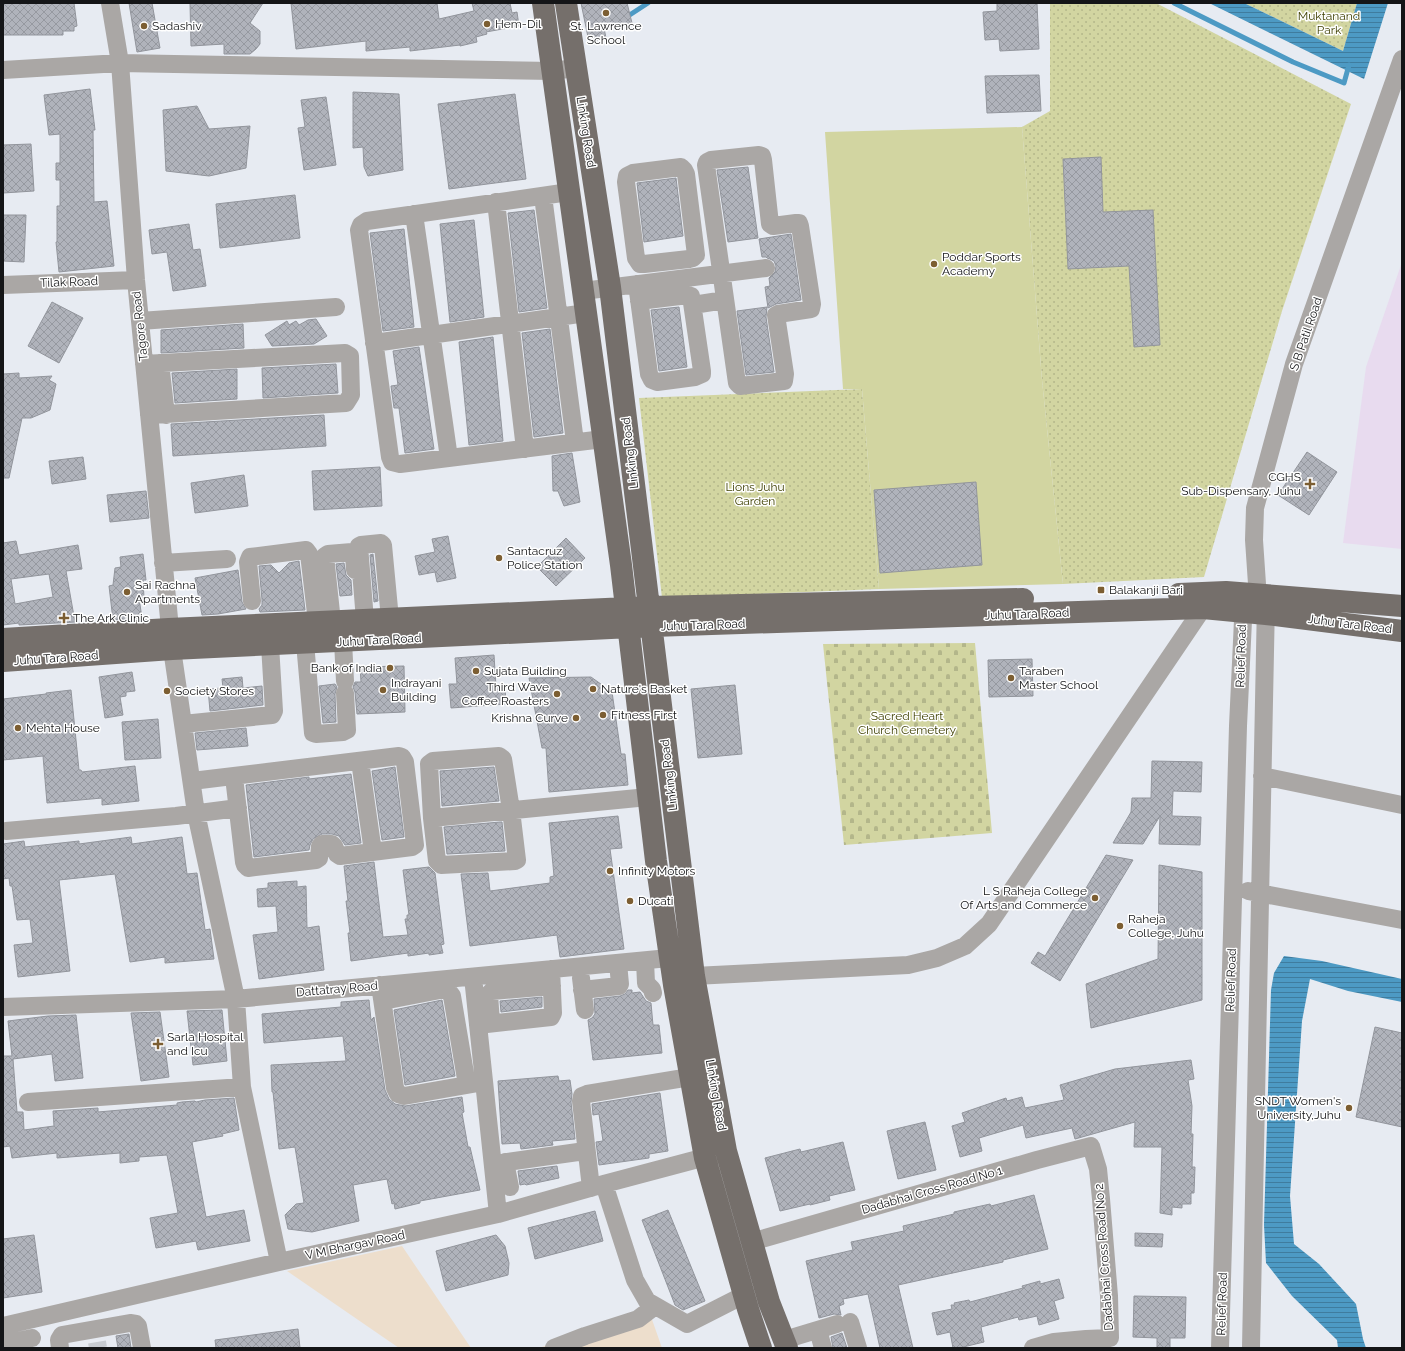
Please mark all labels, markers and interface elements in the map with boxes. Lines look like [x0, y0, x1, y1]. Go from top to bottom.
marker: St. Lawrence School [601, 8, 611, 18]
park label: Muktanand Park [1298, 9, 1360, 37]
place label: Hem-Dil [495, 17, 542, 31]
place label: Sadashiv [152, 19, 202, 33]
marker: Hem-Dil [482, 19, 492, 29]
place label: St. Lawrence School [570, 19, 642, 47]
marker: Sadashiv [139, 21, 149, 31]
street label: Linking Road [573, 95, 599, 169]
place label: Poddar Sports Academy [942, 250, 1021, 278]
marker: Poddar Sports Academy [929, 259, 939, 269]
street label: Tilak Road [40, 274, 98, 290]
street label: Tagore Road [129, 290, 151, 362]
street label: S B Patil Road [1287, 295, 1325, 373]
street label: Linking Road [619, 416, 641, 490]
place label: CGHS Sub-Dispensary, Juhu [1181, 470, 1301, 498]
marker: CGHS Sub-Dispensary, Juhu [1304, 478, 1316, 490]
park label: Lions Juhu Garden [725, 480, 785, 508]
place label: Santacruz Police Station [507, 544, 582, 572]
marker: Santacruz Police Station [494, 553, 504, 563]
place label: Sai Rachna Apartments [135, 578, 200, 606]
place label: Balakanji Bari [1109, 583, 1183, 597]
marker: Balakanji Bari [1096, 585, 1106, 595]
marker: Sai Rachna Apartments [122, 587, 132, 597]
street label: Juhu Tara Road [984, 606, 1070, 622]
place label: The Ark Clinic [73, 611, 150, 625]
marker: The Ark Clinic [58, 612, 70, 624]
street label: Juhu Tara Road [1307, 612, 1393, 636]
street label: Juhu Tara Road [660, 617, 746, 633]
street label: Relief Road [1233, 624, 1249, 688]
street label: Juhu Tara Road [336, 631, 422, 649]
street label: Juhu Tara Road [13, 648, 99, 668]
place label: Bank of India [311, 661, 382, 675]
marker: Bank of India [385, 663, 395, 673]
place label: Sujata Building [484, 664, 567, 678]
place label: Taraben Master School [1019, 664, 1099, 692]
marker: Sujata Building [471, 666, 481, 676]
marker: Taraben Master School [1006, 673, 1016, 683]
place label: Indrayani Building [391, 676, 441, 704]
place label: Third Wave Coffee Roasters [462, 680, 549, 708]
place label: Nature's Basket [601, 682, 687, 696]
place label: Society Stores [175, 684, 254, 698]
marker: Nature's Basket [588, 684, 598, 694]
marker: Indrayani Building [378, 685, 388, 695]
marker: Society Stores [162, 686, 172, 696]
marker: Third Wave Coffee Roasters [552, 689, 562, 699]
place label: Fitness First [611, 708, 677, 722]
park label: Sacred Heart Church Cemetery [858, 709, 956, 737]
marker: Fitness First [598, 710, 608, 720]
place label: Krishna Curve [491, 711, 568, 725]
marker: Krishna Curve [571, 713, 581, 723]
place label: Mehta House [26, 721, 100, 735]
marker: Mehta House [13, 723, 23, 733]
street label: Linking Road [658, 738, 680, 812]
place label: Infinity Motors [618, 864, 696, 878]
marker: Infinity Motors [605, 866, 615, 876]
place label: L S Raheja College Of Arts and Commerce [960, 884, 1087, 912]
marker: L S Raheja College Of Arts and Commerce [1090, 893, 1100, 903]
place label: Ducati [638, 894, 673, 908]
marker: Ducati [625, 896, 635, 906]
place label: Raheja College, Juhu [1128, 912, 1204, 940]
marker: Raheja College, Juhu [1115, 921, 1125, 931]
street label: Relief Road [1223, 948, 1239, 1012]
street label: Dattatray Road [295, 978, 379, 1000]
place label: Sarla Hospital and Icu [167, 1030, 244, 1058]
marker: Sarla Hospital and Icu [152, 1038, 164, 1050]
street label: Linking Road [703, 1058, 729, 1132]
place label: SNDT Women's University,Juhu [1255, 1094, 1341, 1122]
marker: SNDT Women's University,Juhu [1344, 1103, 1354, 1113]
street label: Dadabhai Cross Road No 1 [860, 1163, 1004, 1217]
street label: Dadabhai Cross Road No 2 [1092, 1183, 1116, 1331]
street label: V M Bhargav Road [304, 1228, 406, 1262]
street label: Relief Road [1214, 1272, 1230, 1336]

